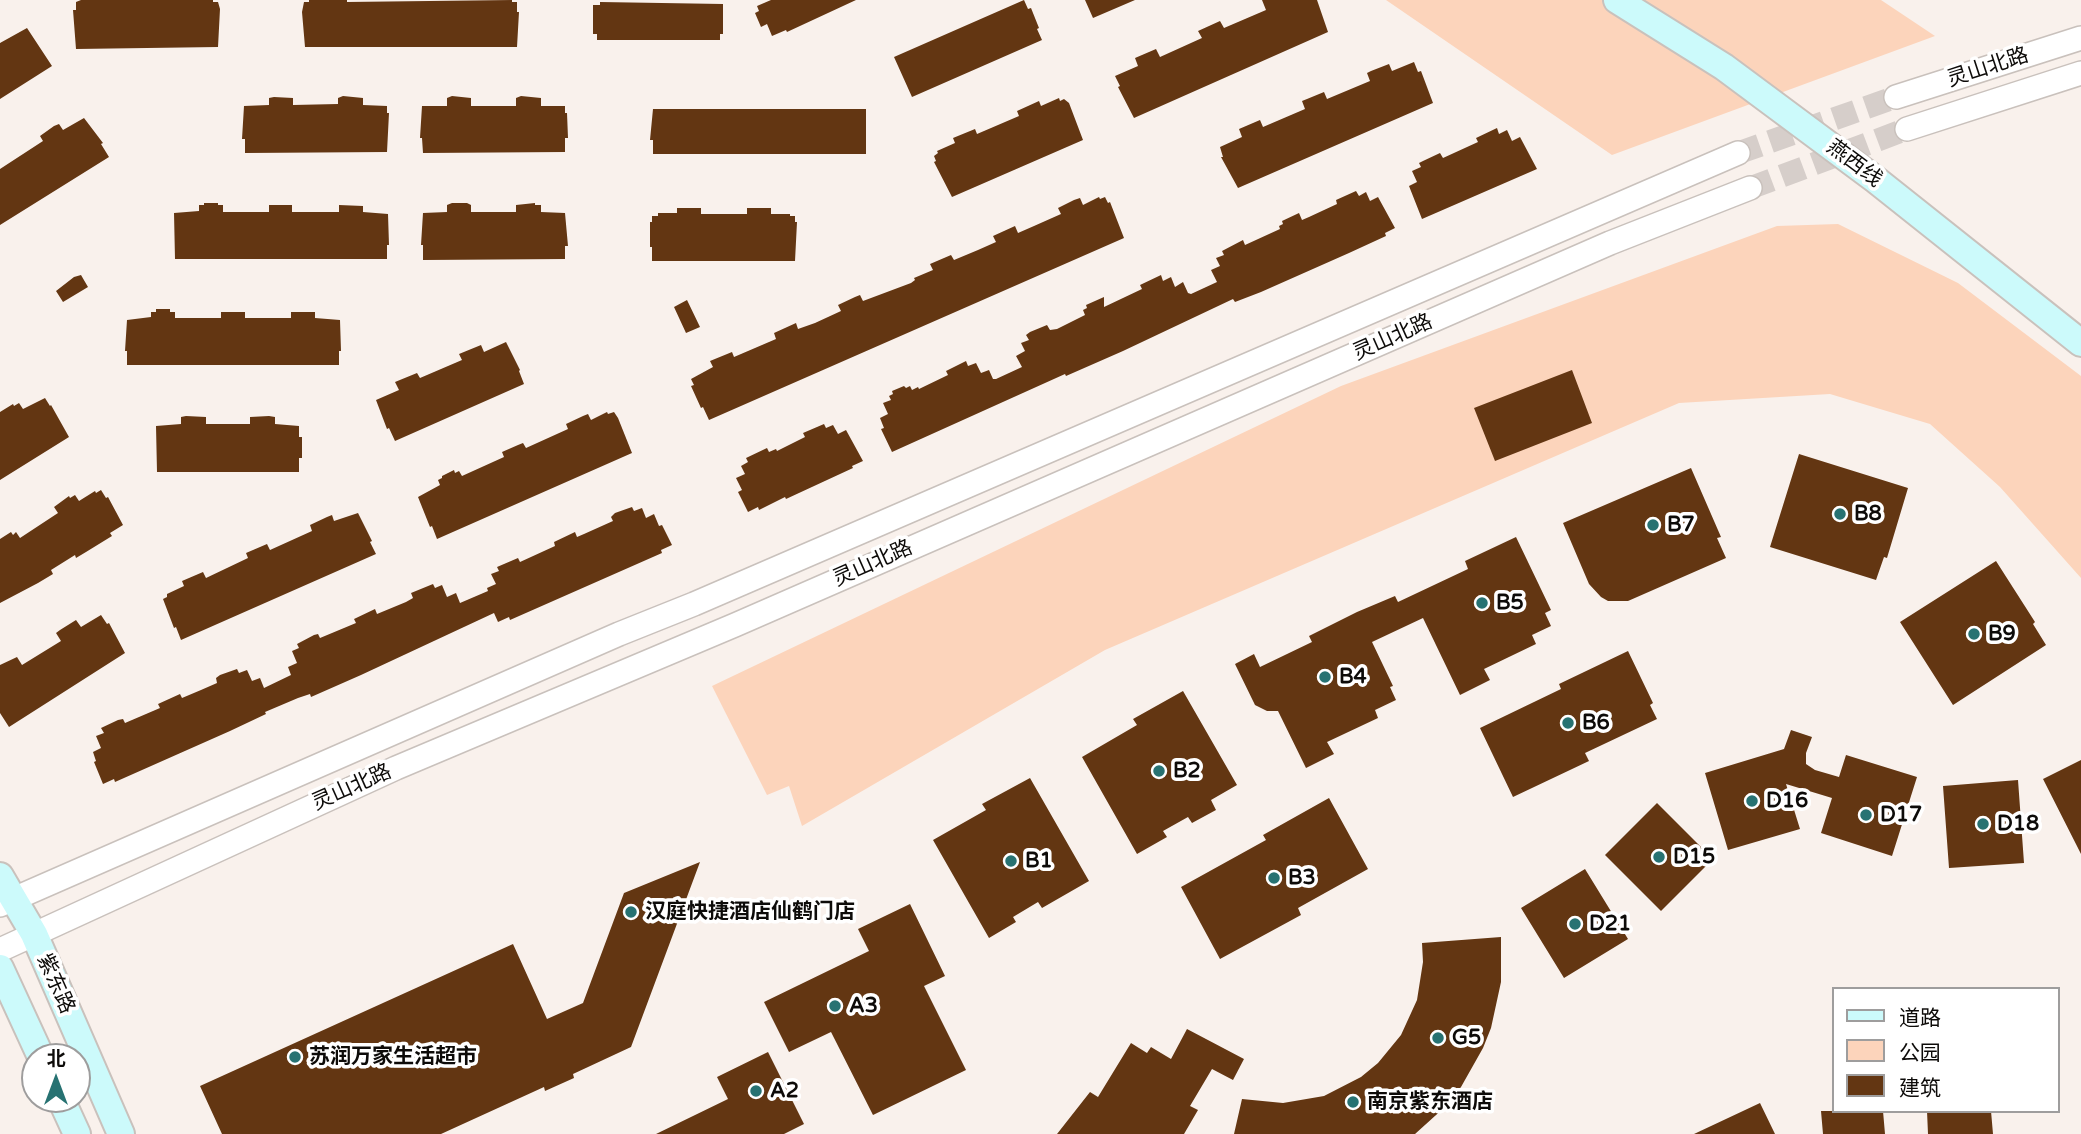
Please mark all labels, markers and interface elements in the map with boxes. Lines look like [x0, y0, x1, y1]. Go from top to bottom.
street label: 灵山北路 [1944, 43, 2032, 93]
street label: 燕西线 [1821, 135, 1887, 193]
street label: 灵山北路 [1350, 309, 1436, 367]
place label: B8 [1854, 501, 1882, 527]
marker: B8 [1832, 506, 1848, 522]
place label: B7 [1667, 512, 1695, 538]
marker: B7 [1645, 517, 1661, 533]
street label: 灵山北路 [830, 535, 916, 593]
place label: B5 [1496, 590, 1524, 616]
marker: B5 [1474, 595, 1490, 611]
place label: B9 [1988, 621, 2016, 647]
marker: B9 [1966, 626, 1982, 642]
place label: B4 [1339, 664, 1367, 690]
marker: B4 [1317, 669, 1333, 685]
place label: B6 [1582, 710, 1610, 736]
marker: B6 [1560, 715, 1576, 731]
place label: B2 [1173, 758, 1201, 784]
street label: 灵山北路 [309, 759, 395, 817]
marker: B2 [1151, 763, 1167, 779]
place label: D16 [1766, 788, 1808, 814]
marker: D16 [1744, 793, 1760, 809]
place label: D17 [1880, 802, 1922, 828]
marker: D17 [1858, 807, 1874, 823]
place label: D18 [1997, 811, 2039, 837]
marker: D18 [1975, 816, 1991, 832]
place label: D15 [1673, 844, 1715, 870]
place label: B1 [1025, 848, 1053, 874]
marker: D15 [1651, 849, 1667, 865]
marker: B1 [1003, 853, 1019, 869]
place label: B3 [1288, 865, 1316, 891]
marker: B3 [1266, 870, 1282, 886]
place label: 汉庭快捷酒店仙鹤门店 [645, 899, 855, 925]
marker: 汉庭快捷酒店仙鹤门店 [623, 904, 639, 920]
place label: D21 [1589, 911, 1631, 937]
marker: D21 [1567, 916, 1583, 932]
street label: 紫东路 [31, 950, 79, 1018]
legend [1832, 987, 2060, 1113]
place label: A3 [849, 993, 878, 1019]
marker: A3 [827, 998, 843, 1014]
text: 道路 [1899, 1006, 1941, 1031]
place label: G5 [1452, 1025, 1481, 1051]
marker: G5 [1430, 1030, 1446, 1046]
text: 公园 [1899, 1041, 1941, 1066]
north arrow [21, 1043, 91, 1113]
place label: 苏润万家生活超市 [309, 1044, 477, 1070]
text: 北 [46, 1048, 66, 1070]
marker: 苏润万家生活超市 [287, 1049, 303, 1065]
text: 建筑 [1899, 1076, 1941, 1101]
place label: A2 [770, 1078, 799, 1104]
marker: A2 [748, 1083, 764, 1099]
place label: 南京紫东酒店 [1367, 1089, 1493, 1115]
marker: 南京紫东酒店 [1345, 1094, 1361, 1110]

